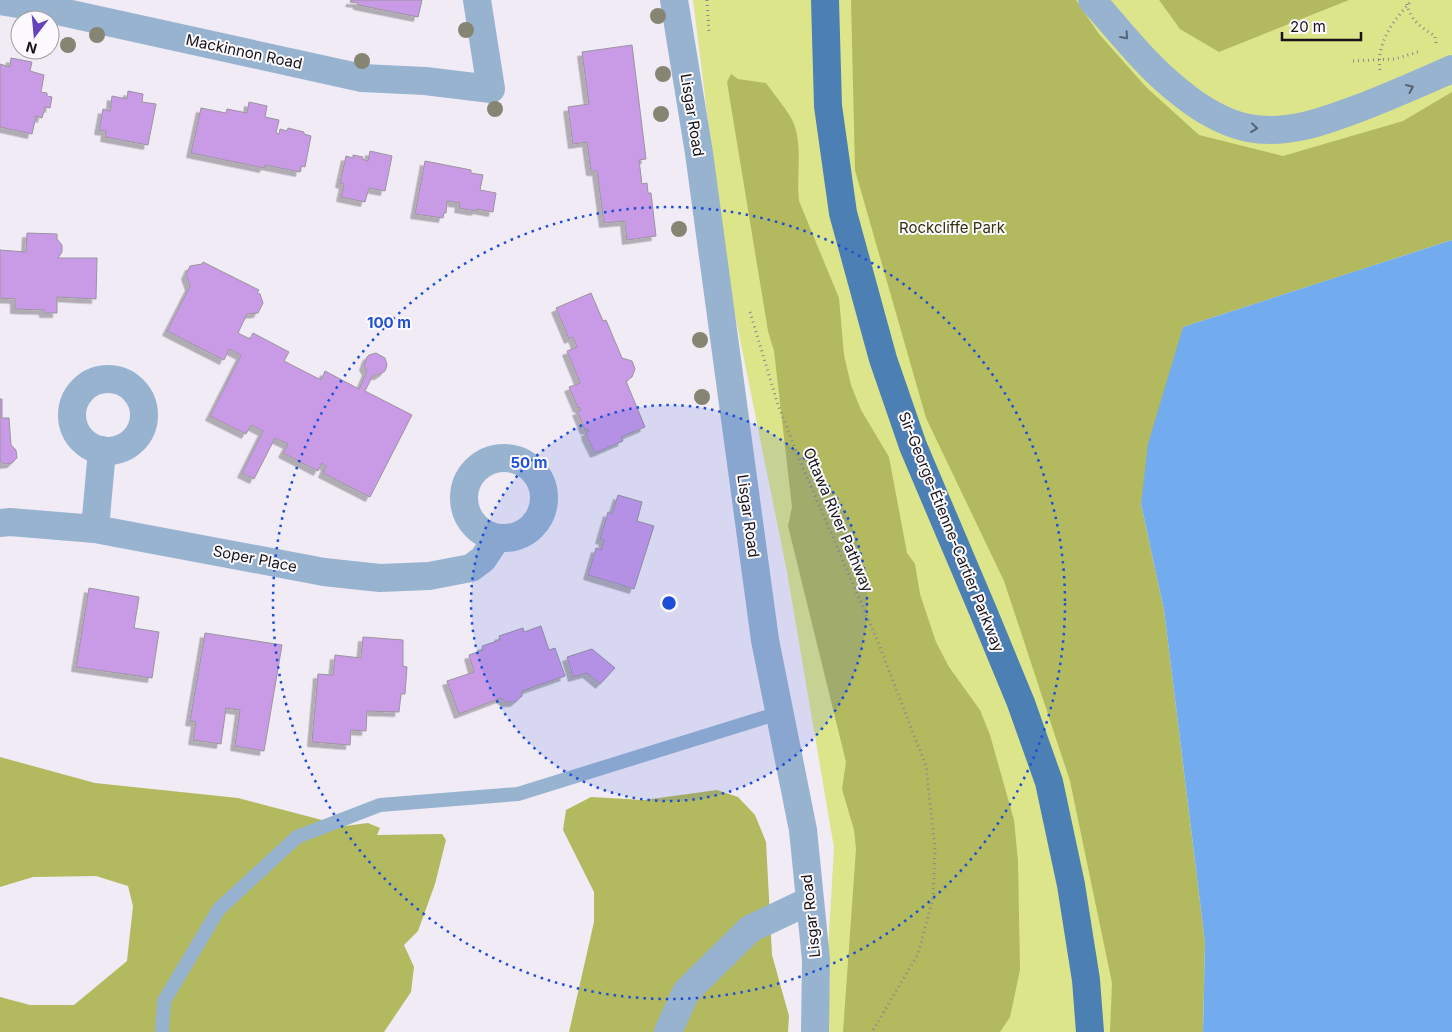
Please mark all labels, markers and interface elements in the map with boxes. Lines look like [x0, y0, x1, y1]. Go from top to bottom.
north arrow [10, 10, 60, 60]
scale bar [1282, 10, 1361, 42]
text: 20 m [1290, 17, 1326, 36]
street label: Mackinnon Road [184, 30, 304, 73]
one-way arrow [1119, 31, 1128, 40]
text: N [24, 38, 39, 58]
street label: Lisgar Road [677, 72, 708, 158]
one-way arrow [1405, 84, 1414, 95]
one-way arrow [1251, 122, 1259, 133]
park label: Rockcliffe Park [899, 218, 1006, 237]
text: 100 m [367, 313, 411, 332]
street label: Sir-George-Étienne-Cartier Parkway [894, 409, 1009, 655]
street label: Ottawa River Pathway [799, 445, 878, 595]
text: 50 m [511, 453, 547, 472]
street label: Lisgar Road [733, 473, 764, 559]
street label: Soper Place [211, 541, 299, 576]
centre of rings [660, 594, 678, 612]
street label: Lisgar Road [797, 873, 824, 959]

